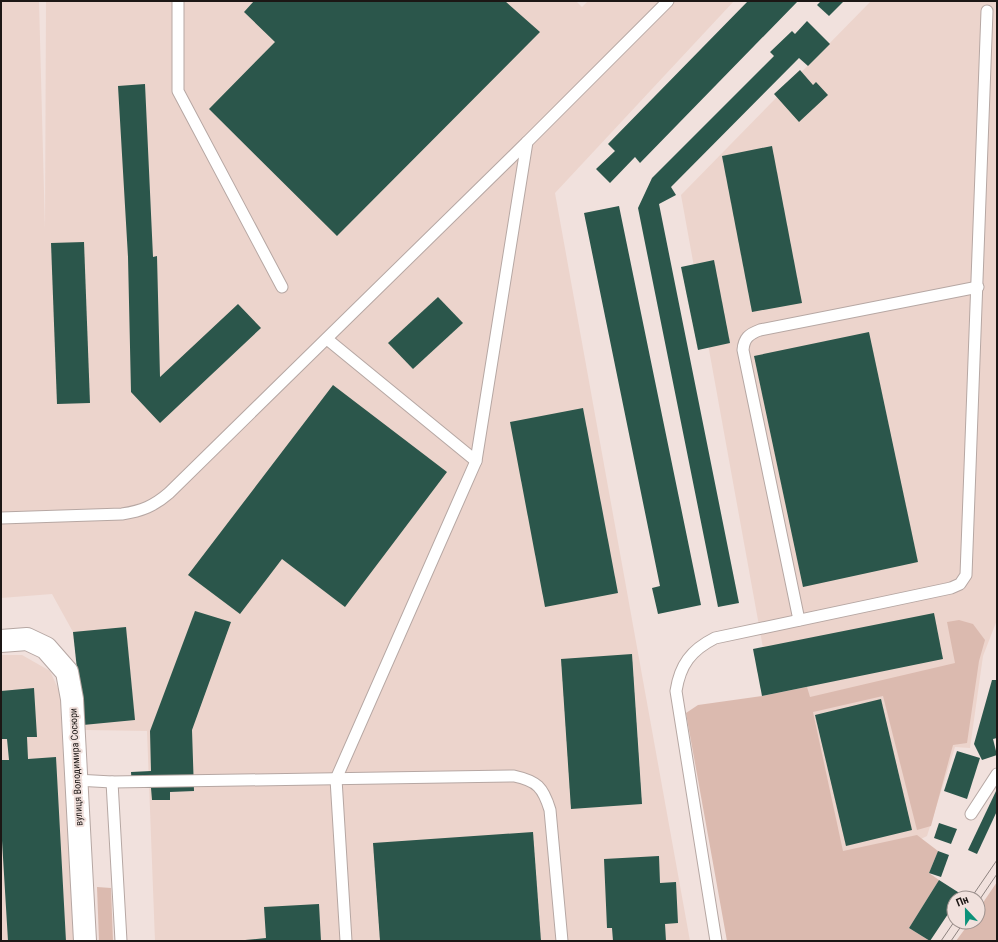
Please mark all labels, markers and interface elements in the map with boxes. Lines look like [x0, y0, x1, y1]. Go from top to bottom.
street label: вулиця Володимира Сосюри [67, 708, 85, 826]
north arrow [946, 890, 986, 930]
text: Пн [954, 893, 971, 910]

